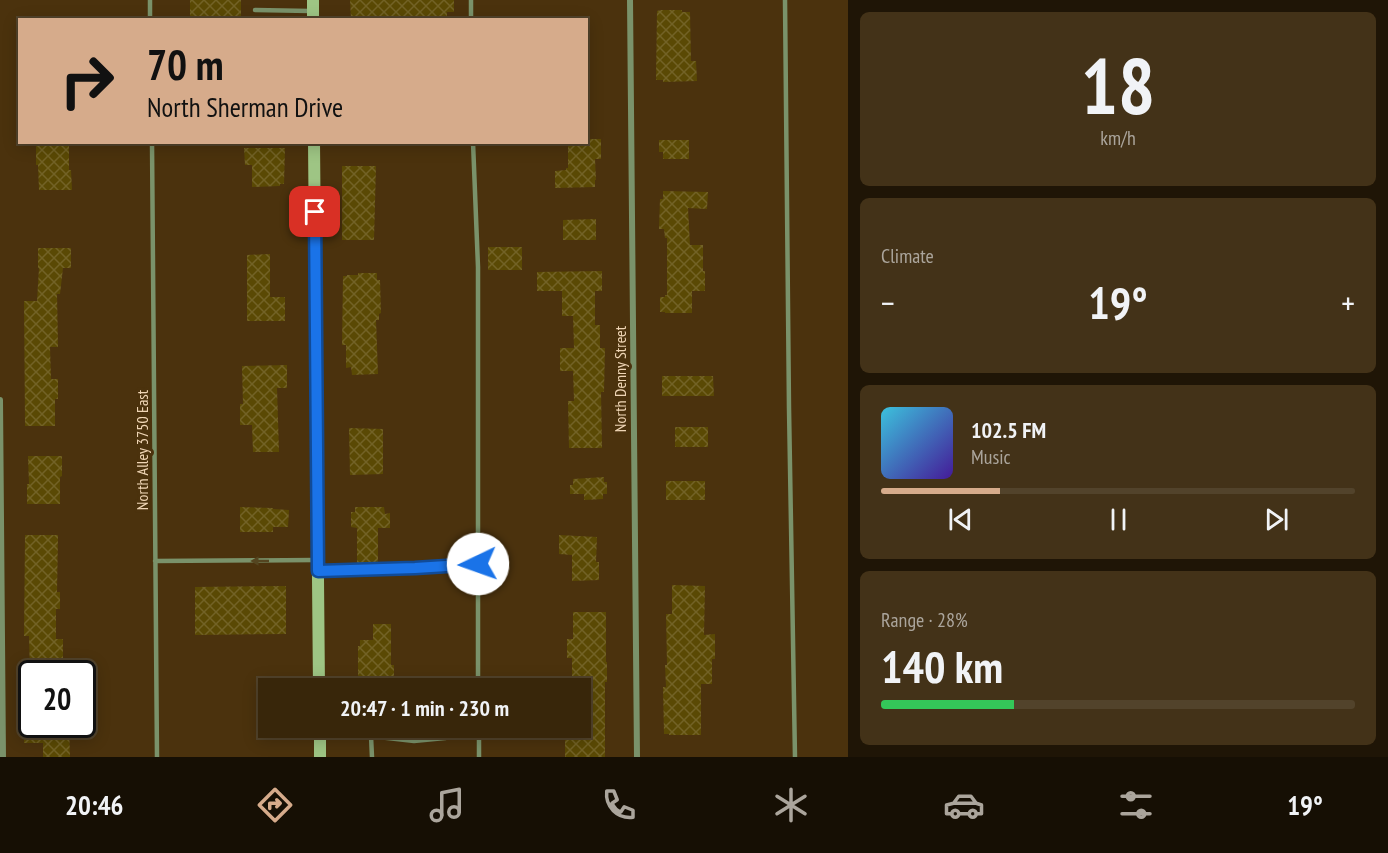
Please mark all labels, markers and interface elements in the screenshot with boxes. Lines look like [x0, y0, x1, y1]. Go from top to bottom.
text: 18 [1081, 35, 1155, 136]
text: 70 m [147, 37, 224, 92]
icon: right [48, 42, 126, 120]
text: North Sherman Drive [147, 90, 343, 124]
text: km/h [1100, 125, 1136, 151]
pin [289, 186, 340, 237]
icon: arrive [298, 195, 331, 228]
text: Climate [881, 243, 934, 269]
text: 19° [1088, 273, 1148, 331]
text: − [881, 281, 895, 324]
text: + [1341, 281, 1355, 324]
street label: North Denny Street [610, 325, 630, 432]
street label: North Alley 3750 East [132, 389, 152, 510]
text: 102.5 FM [971, 416, 1046, 444]
text: Music [971, 444, 1011, 470]
icon: previous [944, 503, 977, 536]
icon: pause [1102, 503, 1135, 536]
icon: next [1260, 503, 1293, 536]
position arrow [446, 532, 510, 596]
one-way arrow [250, 556, 269, 566]
text: Range · 28% [881, 607, 968, 633]
text: 140 km [881, 637, 1003, 695]
speed limit sign: 20 [18, 660, 96, 738]
text: 20:47 · 1 min · 230 m [340, 694, 509, 722]
icon: directions [254, 784, 296, 826]
icon: music [426, 784, 468, 826]
icon: phone [598, 784, 640, 826]
icon: climate [770, 784, 812, 826]
icon: car [943, 784, 985, 826]
icon: filters [1115, 784, 1157, 826]
text: 20:46 [65, 788, 124, 822]
text: 19° [1287, 788, 1323, 822]

